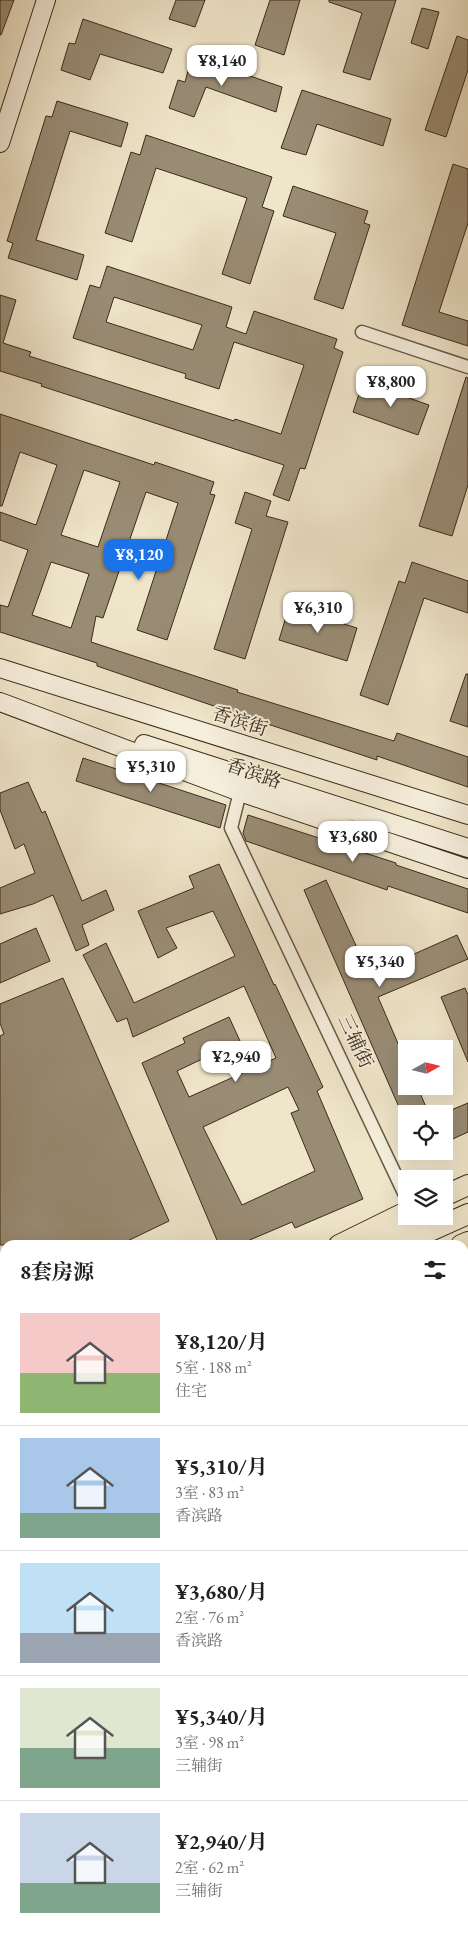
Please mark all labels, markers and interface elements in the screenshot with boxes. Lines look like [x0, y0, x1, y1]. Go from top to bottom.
pin: ¥8,140 [181, 44, 263, 87]
text: ¥8,140 [198, 50, 246, 71]
pin: ¥8,800 [350, 366, 432, 408]
text: ¥8,800 [367, 371, 415, 392]
pin: ¥8,120 [98, 538, 180, 581]
text: ¥8,120 [115, 544, 163, 565]
pin: ¥6,310 [277, 592, 359, 634]
text: ¥6,310 [294, 597, 342, 618]
street label: 香滨街 [209, 700, 271, 742]
pin: ¥5,310 [110, 750, 192, 793]
street label: 香滨路 [223, 752, 285, 794]
text: ¥5,310 [127, 756, 175, 777]
pin: ¥3,680 [312, 820, 394, 863]
text: ¥3,680 [329, 826, 377, 847]
pin: ¥5,340 [339, 946, 421, 988]
text: ¥5,340 [356, 951, 404, 972]
street label: 三辅街 [333, 1010, 379, 1072]
pin: ¥2,940 [195, 1040, 277, 1083]
north arrow [398, 1040, 452, 1095]
map controls [398, 1040, 453, 1225]
text: ¥2,940 [212, 1046, 260, 1067]
button: locate [398, 1105, 453, 1160]
button: layers [398, 1170, 453, 1225]
icon: filters [421, 1256, 449, 1284]
text: 8套房源 [20, 1258, 94, 1285]
text: ¥8,120/月 [175, 1328, 268, 1355]
icon: home [60, 1333, 120, 1393]
text: 5室 · 188 m² [175, 1357, 252, 1378]
text: 住宅 [175, 1380, 207, 1401]
text: ¥5,310/月 [175, 1453, 268, 1480]
icon: home [60, 1458, 120, 1518]
text: 3室 · 83 m² [175, 1482, 244, 1503]
text: 香滨路 [175, 1505, 223, 1526]
text: ¥3,680/月 [175, 1578, 268, 1605]
icon: home [60, 1583, 120, 1643]
text: 2室 · 76 m² [175, 1607, 244, 1628]
text: 香滨路 [175, 1630, 223, 1651]
text: ¥5,340/月 [175, 1703, 268, 1730]
icon: home [60, 1708, 120, 1768]
text: 3室 · 98 m² [175, 1732, 244, 1753]
text: 三辅街 [175, 1755, 223, 1776]
text: ¥2,940/月 [175, 1828, 268, 1855]
icon: home [60, 1833, 120, 1893]
text: 2室 · 62 m² [175, 1857, 244, 1878]
text: 三辅街 [175, 1880, 223, 1901]

